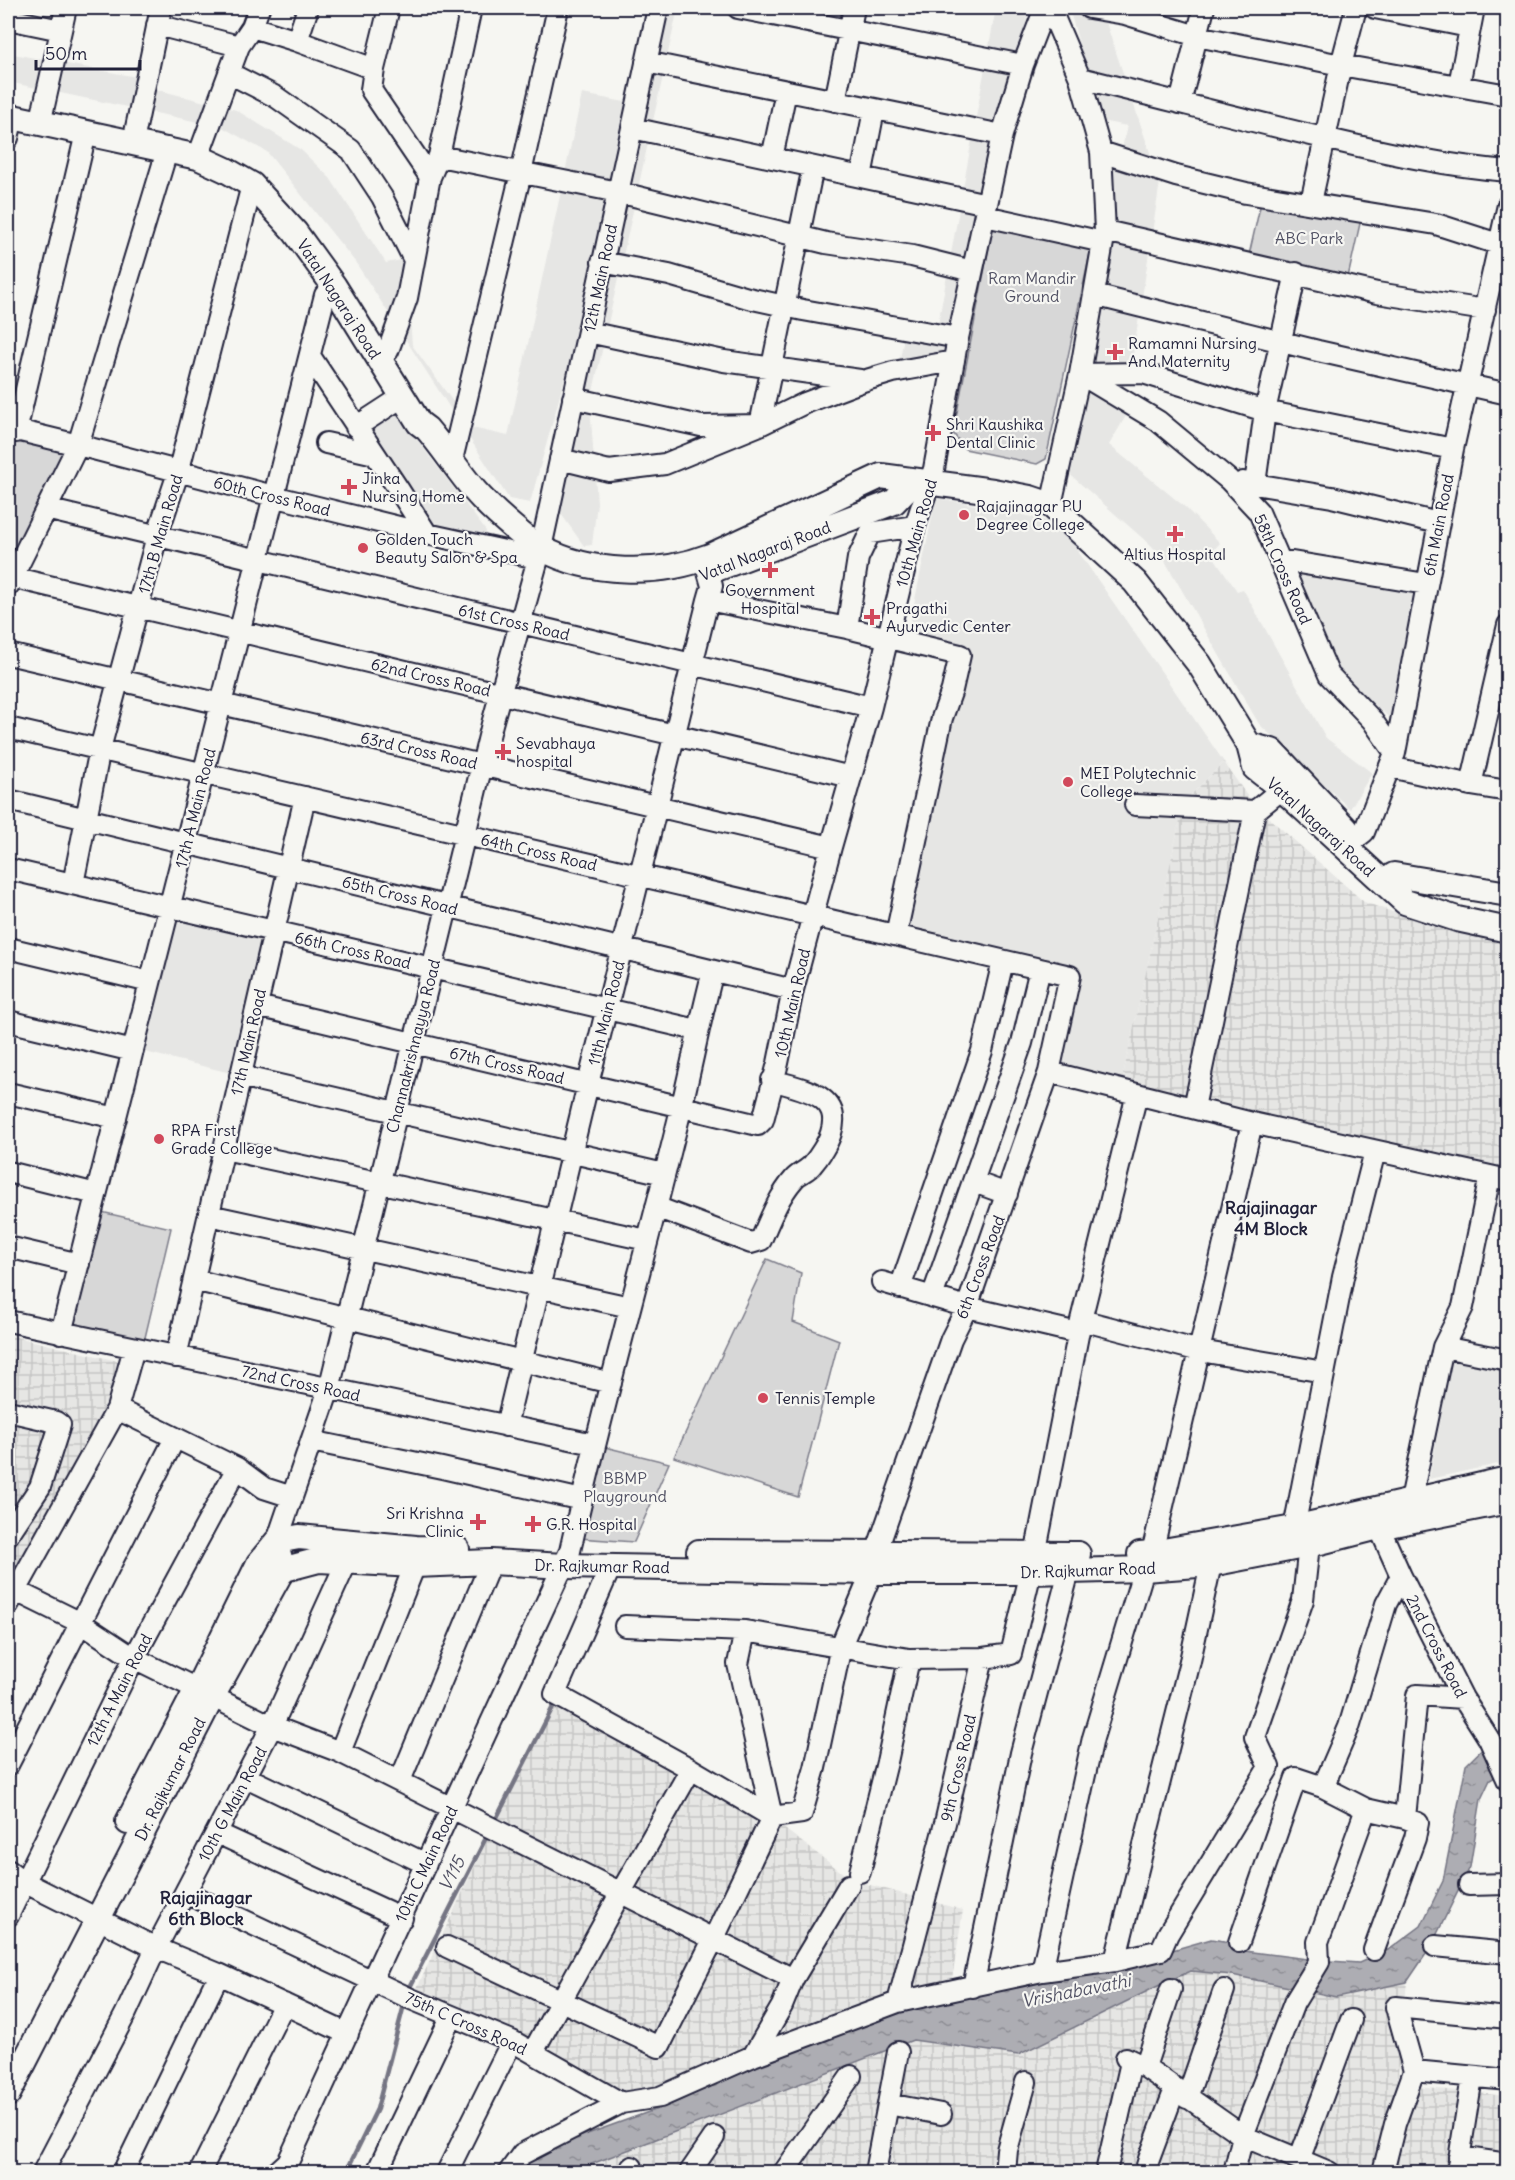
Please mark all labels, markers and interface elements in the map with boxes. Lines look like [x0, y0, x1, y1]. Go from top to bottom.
scale bar [36, 33, 140, 71]
text: 50 m [45, 42, 87, 65]
street label: 12th Main Road [579, 222, 621, 334]
park label: ABC Park [1275, 228, 1343, 248]
street label: Vatal Nagaraj Road [293, 235, 385, 363]
park label: Ram Mandir Ground [988, 268, 1076, 306]
place label: Ramamni Nursing And Maternity [1128, 333, 1257, 371]
marker: Ramamni Nursing And Maternity [1106, 343, 1124, 361]
place label: Shri Kaushika Dental Clinic [946, 414, 1044, 452]
marker: Shri Kaushika Dental Clinic [924, 424, 942, 442]
place label: Jinka Nursing Home [362, 468, 465, 506]
street label: 17th B Main Road [133, 472, 187, 596]
street label: 60th Cross Road [211, 472, 333, 520]
street label: 6th Main Road [1418, 472, 1458, 578]
street label: 10th Main Road [891, 477, 941, 589]
marker: Jinka Nursing Home [340, 478, 358, 496]
place label: Rajajinagar PU Degree College [976, 496, 1085, 534]
marker: Rajajinagar PU Degree College [957, 508, 971, 522]
street label: 58th Cross Road [1250, 511, 1316, 627]
street label: Vatal Nagaraj Road [697, 517, 833, 585]
marker: Altius Hospital [1166, 525, 1184, 543]
place label: Golden Touch Beauty Salon & Spa [375, 529, 518, 567]
marker: Golden Touch Beauty Salon & Spa [356, 541, 370, 555]
place label: Altius Hospital [1124, 544, 1226, 564]
marker: Government Hospital [761, 561, 779, 579]
place label: Government Hospital [725, 580, 816, 618]
place label: Pragathi Ayurvedic Center [886, 598, 1011, 636]
street label: 61st Cross Road [456, 599, 572, 645]
marker: Pragathi Ayurvedic Center [863, 608, 881, 626]
street label: 62nd Cross Road [369, 654, 493, 700]
street label: 63rd Cross Road [358, 727, 480, 773]
place label: Sevabhaya hospital [516, 733, 596, 771]
marker: Sevabhaya hospital [494, 743, 512, 761]
street label: 17th A Main Road [170, 746, 220, 870]
place label: MEI Polytechnic College [1080, 763, 1196, 801]
street label: Vatal Nagaraj Road [1263, 773, 1379, 881]
marker: MEI Polytechnic College [1061, 775, 1075, 789]
street label: 64th Cross Road [479, 829, 599, 875]
street label: 65th Cross Road [340, 871, 460, 919]
street label: 66th Cross Road [293, 927, 413, 973]
street label: 10th Main Road [770, 946, 814, 1060]
street label: Channakrishnayya Road [382, 957, 444, 1135]
street label: 11th Main Road [583, 959, 629, 1067]
street label: 17th Main Road [226, 987, 270, 1097]
street label: 67th Cross Road [448, 1042, 566, 1088]
place label: RPA First Grade College [171, 1120, 272, 1158]
marker: RPA First Grade College [152, 1132, 166, 1146]
district label: Rajajinagar 4M Block [1225, 1196, 1318, 1240]
street label: 6th Cross Road [951, 1212, 1009, 1322]
street label: 72nd Cross Road [240, 1361, 362, 1405]
place label: Tennis Temple [775, 1388, 875, 1408]
marker: Tennis Temple [756, 1391, 770, 1405]
park label: BBMP Playground [583, 1468, 667, 1506]
place label: Sri Krishna Clinic [386, 1503, 464, 1541]
marker: Sri Krishna Clinic [469, 1513, 487, 1531]
place label: G.R. Hospital [546, 1514, 637, 1534]
marker: G.R. Hospital [524, 1515, 542, 1533]
street label: Dr. Rajkumar Road [534, 1555, 670, 1577]
street label: Dr. Rajkumar Road [1020, 1558, 1156, 1582]
street label: 2nd Cross Road [1402, 1591, 1472, 1701]
street label: 12th A Main Road [82, 1630, 156, 1750]
street label: 9th Cross Road [936, 1712, 980, 1824]
street label: Dr. Rajkumar Road [130, 1714, 210, 1844]
street label: 10th G Main Road [193, 1743, 271, 1865]
street label: 10th C Main Road [390, 1803, 462, 1925]
water label: V115 [433, 1851, 471, 1895]
district label: Rajajinagar 6th Block [160, 1886, 253, 1930]
water label: Vrishabavathi [1019, 1968, 1134, 2012]
street label: 75th C Cross Road [402, 1987, 530, 2059]

